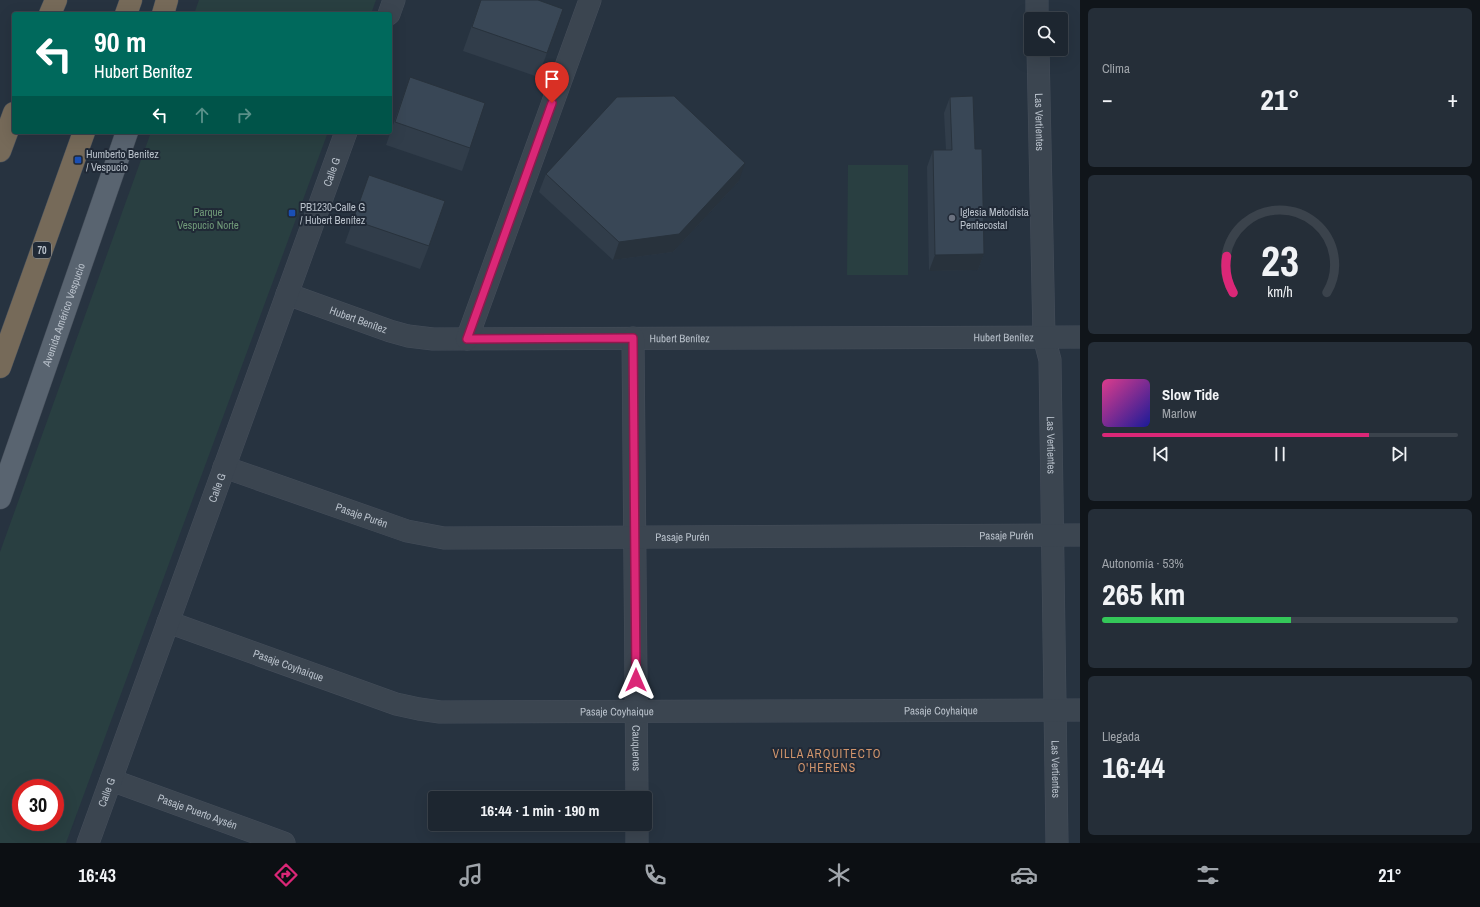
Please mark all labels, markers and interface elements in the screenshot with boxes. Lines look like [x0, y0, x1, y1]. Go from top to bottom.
map controls [1024, 12, 1068, 56]
button: search [1024, 12, 1068, 56]
text: 90 m [94, 23, 146, 61]
icon: left [28, 28, 80, 80]
text: Hubert Benítez [94, 59, 192, 84]
text: Clima [1102, 60, 1130, 77]
pin [535, 62, 569, 103]
icon: arrive [541, 68, 563, 90]
text: 21° [1260, 79, 1300, 119]
text: − [1102, 84, 1113, 114]
text: + [1447, 84, 1458, 114]
street label: Las Vertientes [1032, 93, 1047, 152]
icon: left [149, 104, 171, 126]
icon: ahead [191, 104, 213, 126]
icon: right [233, 104, 255, 126]
place label: Humberto Benitez / Vespucio [86, 147, 159, 174]
marker: Humberto Benitez / Vespucio [73, 155, 83, 165]
street label: Calle G [320, 155, 343, 188]
place label: PB1230-Calle G / Hubert Benítez [300, 200, 366, 227]
park label: Parque Vespucio Norte [177, 205, 239, 232]
place label: Iglesia Metodista Pentecostal [960, 205, 1029, 232]
marker: PB1230-Calle G / Hubert Benítez [287, 208, 297, 218]
marker: Iglesia Metodista Pentecostal [947, 213, 957, 223]
text: 23 [1261, 232, 1299, 288]
road number: 70 [33, 242, 51, 258]
street label: Avenida Américo Vespucio [39, 261, 88, 369]
text: km/h [1267, 281, 1293, 300]
street label: Hubert Benítez [328, 303, 390, 337]
street label: Hubert Benítez [974, 330, 1034, 344]
street label: Hubert Benítez [650, 331, 710, 345]
text: Slow Tide [1162, 384, 1219, 405]
text: Marlow [1162, 405, 1196, 422]
street label: Las Vertientes [1044, 416, 1059, 475]
icon: previous [1150, 443, 1172, 465]
icon: pause [1269, 443, 1291, 465]
icon: next [1388, 443, 1410, 465]
street label: Calle G [205, 471, 229, 504]
street label: Pasaje Purén [334, 500, 390, 531]
street label: Pasaje Purén [979, 528, 1034, 542]
street label: Pasaje Purén [655, 530, 710, 544]
text: Autonomía · 53% [1102, 555, 1184, 572]
text: 265 km [1102, 574, 1185, 614]
street label: Pasaje Coyhaique [251, 646, 326, 684]
position arrow [615, 659, 657, 701]
street label: Pasaje Coyhaique [904, 703, 978, 718]
street label: Pasaje Coyhaique [580, 704, 654, 719]
street label: Cauquenes [629, 725, 644, 772]
text: Llegada [1102, 728, 1140, 745]
street label: Las Vertientes [1049, 740, 1063, 799]
district label: VILLA ARQUITECTO O'HERENS [773, 746, 881, 776]
text: 16:44 [1102, 747, 1165, 787]
street label: Calle G [95, 776, 118, 809]
speed limit sign: 30 [12, 779, 64, 831]
street label: Pasaje Puerto Aysén [156, 791, 239, 832]
text: 16:44 · 1 min · 190 m [481, 800, 599, 821]
icon: directions [272, 861, 300, 889]
icon: music [457, 861, 485, 889]
icon: phone [641, 861, 669, 889]
icon: climate [825, 861, 853, 889]
icon: car [1010, 861, 1038, 889]
icon: filters [1194, 861, 1222, 889]
text: 16:43 [78, 863, 116, 888]
text: 21° [1378, 863, 1402, 888]

